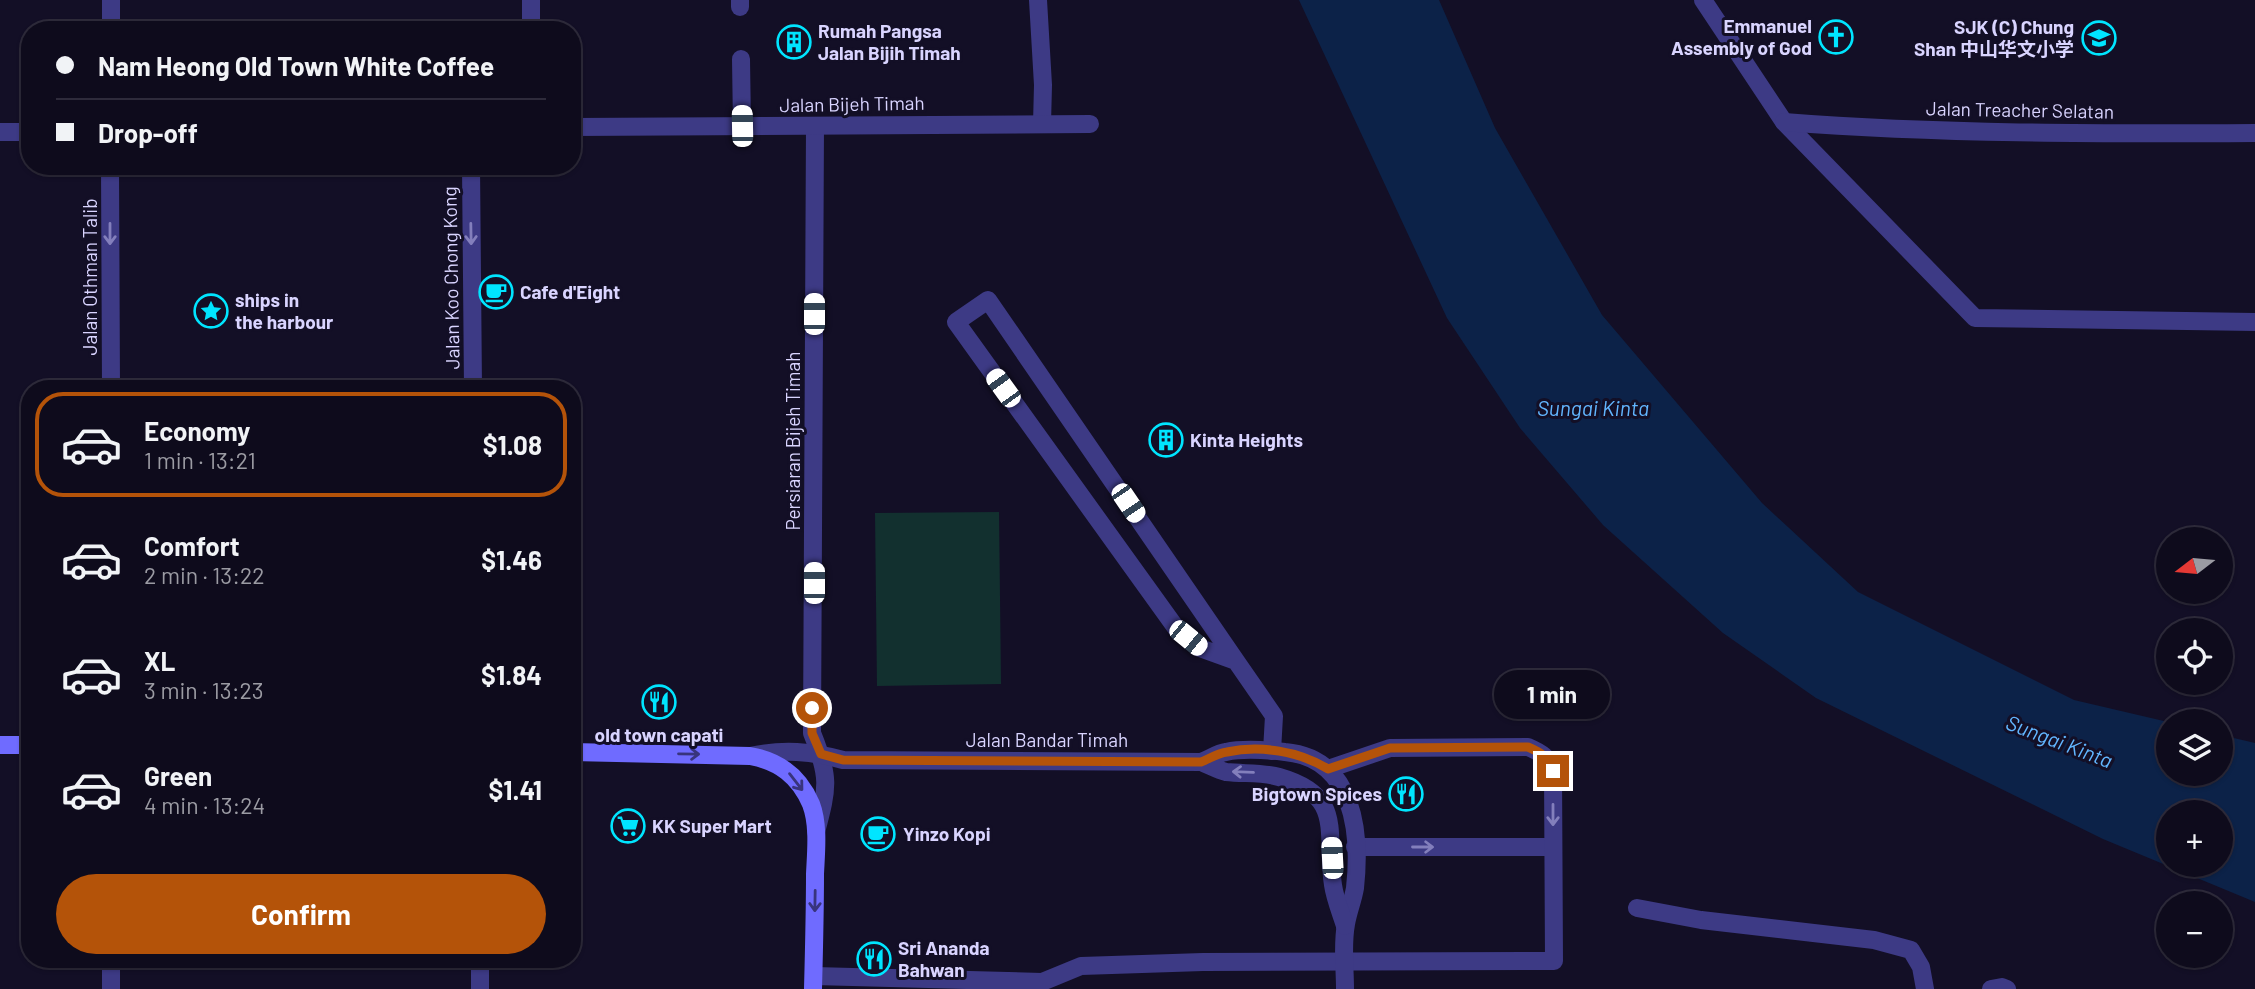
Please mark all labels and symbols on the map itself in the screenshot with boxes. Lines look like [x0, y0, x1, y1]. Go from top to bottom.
place label: Emmanuel Assembly of God [1671, 14, 1812, 59]
place label: SJK (C) Chung Shan 中山华文小学 [1914, 15, 2074, 60]
church icon: Emmanuel Assembly of God [1817, 18, 1855, 56]
place label: Rumah Pangsa Jalan Bijih Timah [818, 19, 961, 64]
school or university icon: SJK (C) Chung Shan 中山华文小学 [2080, 19, 2118, 57]
building icon: Rumah Pangsa Jalan Bijih Timah [775, 23, 813, 61]
street label: Jalan Bijeh Timah [779, 91, 925, 116]
street label: Jalan Treacher Selatan [1926, 96, 2114, 123]
car [732, 105, 753, 147]
street label: Jalan Koo Chong Kong [437, 186, 464, 370]
street label: Jalan Othman Talib [78, 198, 101, 356]
one-way arrow [104, 223, 117, 246]
one-way arrow [465, 223, 478, 246]
cafe icon: Cafe d'Eight [477, 273, 515, 311]
place label: Cafe d'Eight [520, 280, 620, 303]
place label: ships in the harbour [235, 288, 334, 333]
place icon: ships in the harbour [192, 292, 230, 330]
car [804, 293, 825, 335]
street label: Persiaran Bijeh Timah [781, 352, 804, 530]
car [983, 365, 1024, 411]
water label: Sungai Kinta [1537, 395, 1649, 420]
building icon: Kinta Heights [1147, 421, 1185, 459]
place label: Kinta Heights [1190, 428, 1303, 451]
car [1108, 480, 1149, 526]
north arrow [2156, 527, 2233, 604]
car [804, 562, 825, 604]
car [1166, 617, 1211, 659]
callout: 1 min [1495, 670, 1611, 718]
restaurant icon: old town capati [640, 683, 678, 721]
route start [796, 692, 828, 724]
water label: Sungai Kinta [2003, 709, 2116, 772]
place label: old town capati [595, 723, 723, 746]
street label: Jalan Bandar Timah [966, 728, 1128, 751]
one-way arrow [678, 748, 701, 761]
route end [1537, 755, 1569, 787]
one-way arrow [1231, 766, 1254, 779]
one-way arrow [789, 773, 804, 791]
restaurant icon: Bigtown Spices [1387, 775, 1425, 813]
place label: Bigtown Spices [1252, 782, 1382, 805]
one-way arrow [1546, 804, 1560, 827]
supermarket icon: KK Super Mart [609, 807, 647, 845]
place label: KK Super Mart [652, 814, 772, 837]
cafe icon: Yinzo Kopi [859, 815, 897, 853]
place label: Yinzo Kopi [903, 822, 991, 845]
car [1321, 836, 1344, 880]
one-way arrow [1412, 840, 1435, 854]
one-way arrow [808, 889, 822, 912]
place label: Sri Ananda Bahwan [898, 936, 990, 981]
restaurant icon: Sri Ananda Bahwan [855, 940, 893, 978]

